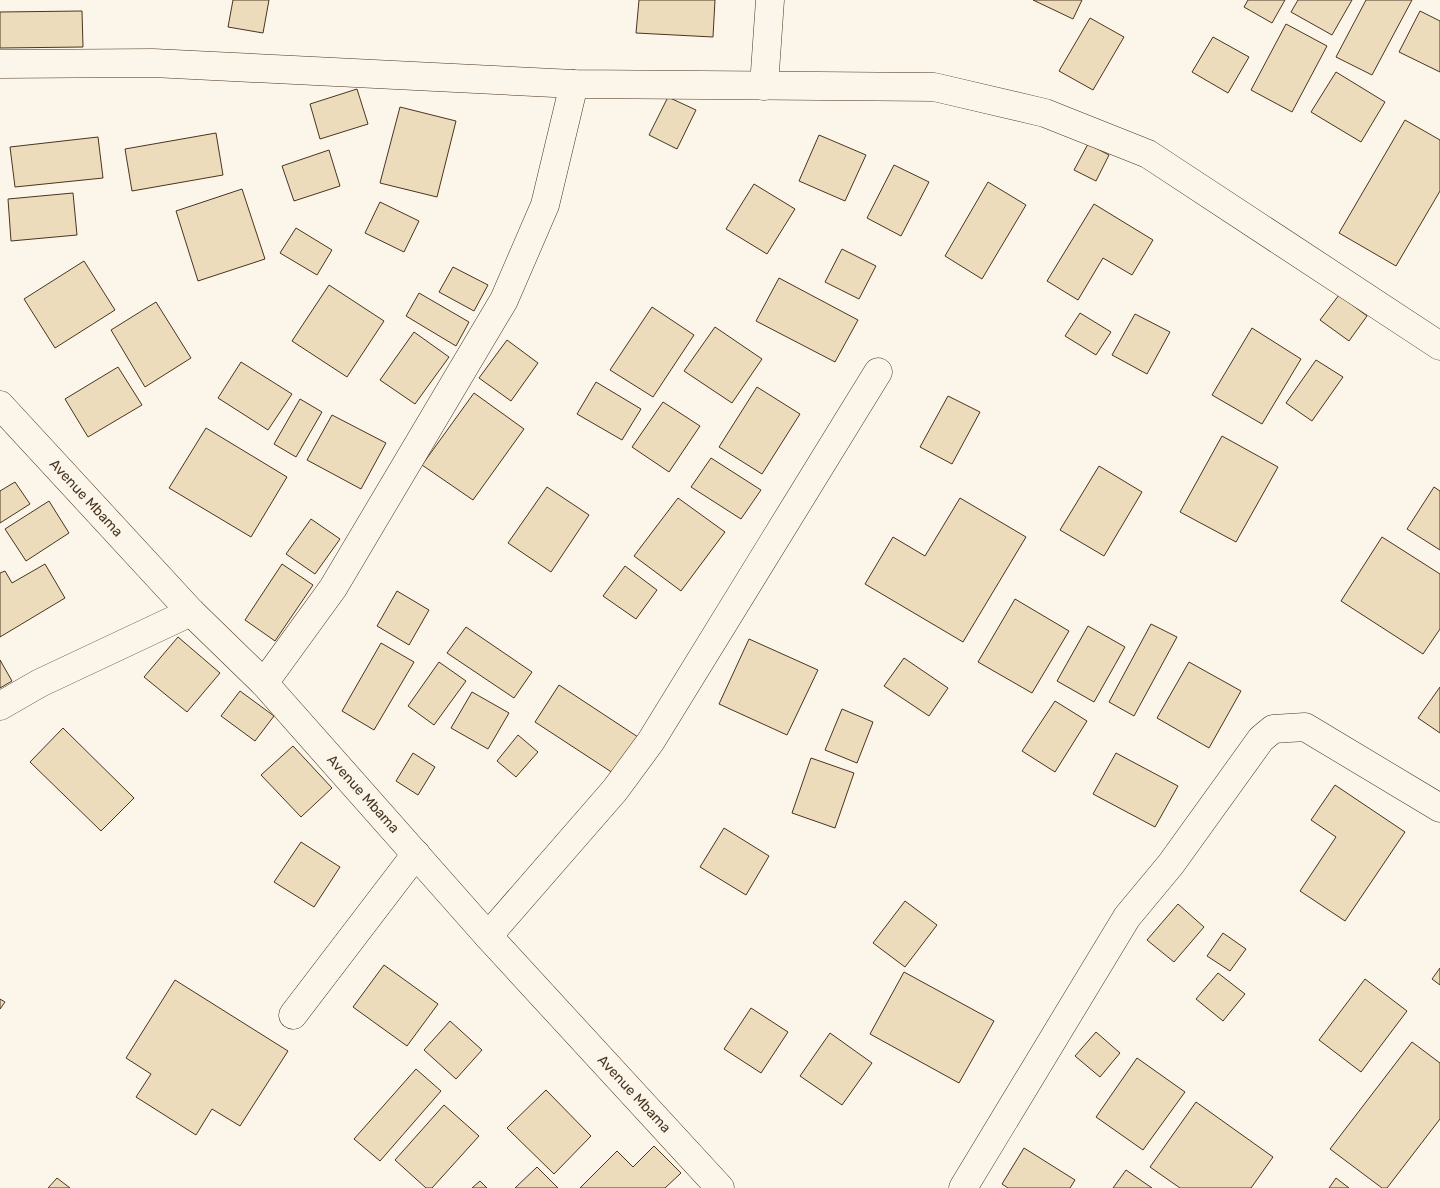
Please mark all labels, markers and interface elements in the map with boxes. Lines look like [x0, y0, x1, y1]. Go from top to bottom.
street label: Avenue Mbama [46, 456, 126, 540]
street label: Avenue Mbama [323, 751, 403, 837]
street label: Avenue Mbama [594, 1052, 674, 1136]

